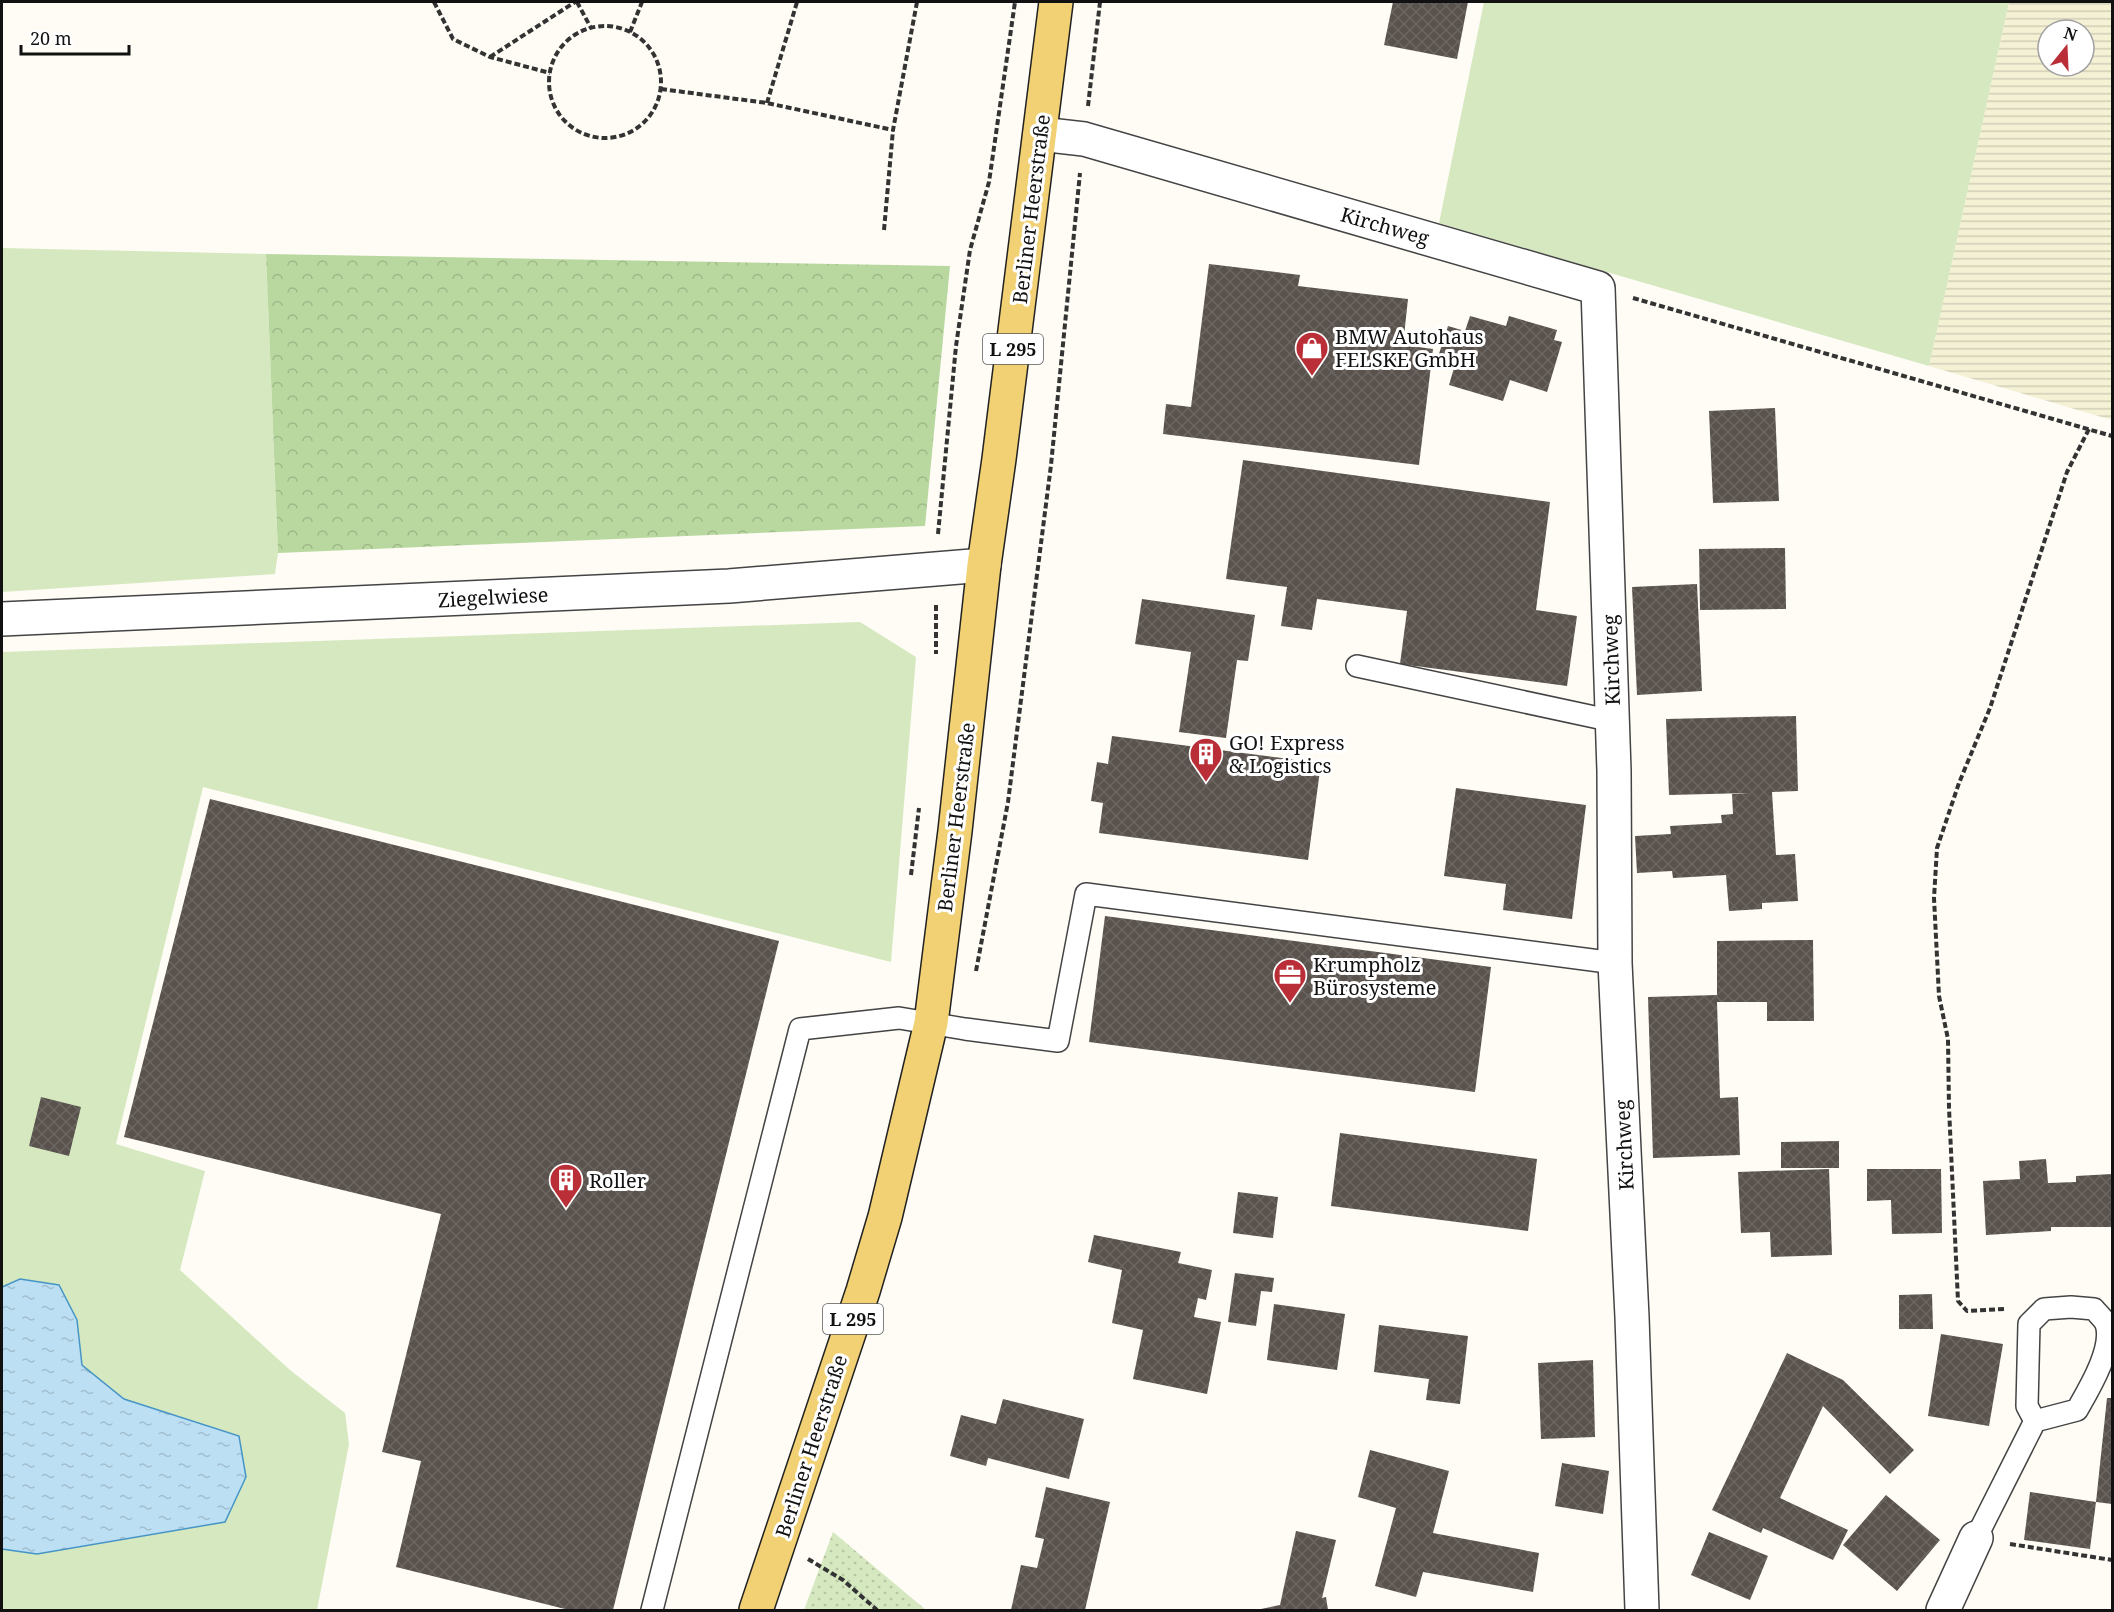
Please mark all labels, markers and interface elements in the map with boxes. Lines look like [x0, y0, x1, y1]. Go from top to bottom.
scale bar [21, 18, 129, 56]
north arrow [2036, 18, 2096, 78]
text: N [2061, 21, 2080, 46]
text: 20 m [30, 26, 72, 50]
street label: Berliner Heerstraße [1006, 113, 1056, 305]
street label: Kirchweg [1338, 200, 1433, 252]
place label: BMW Autohaus FELSKE GmbH [1335, 323, 1484, 373]
shop icon: BMW Autohaus FELSKE GmbH [1294, 330, 1330, 377]
road number: L 295 [983, 334, 1043, 364]
street label: Ziegelwiese [437, 581, 549, 613]
street label: Kirchweg [1596, 614, 1626, 706]
street label: Berliner Heerstraße [931, 721, 981, 913]
place label: GO! Express & Logistics [1229, 729, 1344, 779]
building icon: GO! Express & Logistics [1188, 736, 1224, 783]
place label: Krumpholz Bürosysteme [1313, 951, 1436, 1001]
office icon: Krumpholz Bürosysteme [1272, 957, 1308, 1004]
street label: Kirchweg [1608, 1099, 1640, 1191]
building icon: Roller [548, 1162, 584, 1209]
place label: Roller [589, 1167, 647, 1194]
road number: L 295 [823, 1304, 883, 1334]
street label: Berliner Heerstraße [769, 1351, 853, 1541]

